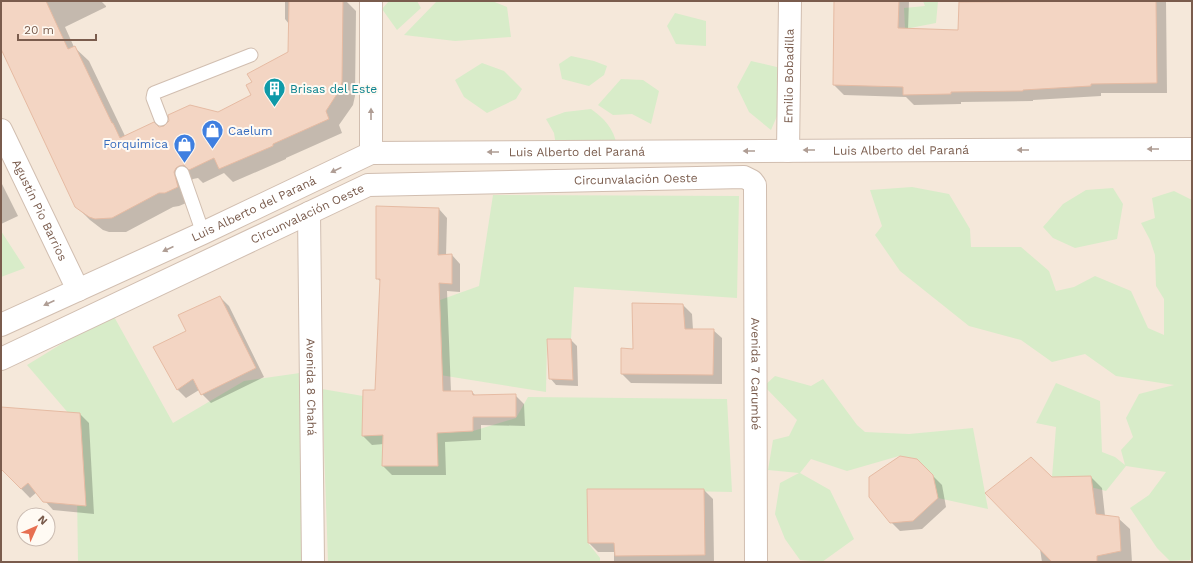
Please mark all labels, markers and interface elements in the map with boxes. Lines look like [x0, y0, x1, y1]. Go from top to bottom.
scale bar [18, 16, 96, 42]
text: 20 m [24, 23, 54, 37]
street label: Emilio Bobadilla [781, 28, 797, 123]
building icon: Brisas del Este [262, 76, 288, 109]
place label: Brisas del Este [290, 82, 377, 96]
one-way arrow [368, 107, 374, 120]
shop icon: Caelum [199, 118, 225, 151]
place label: Caelum [228, 124, 272, 138]
shop icon: Forquimica [171, 131, 197, 164]
place label: Forquimica [103, 137, 168, 151]
street label: Luis Alberto del Paraná [833, 143, 969, 158]
street label: Luis Alberto del Paraná [509, 145, 645, 159]
one-way arrow [1146, 146, 1159, 152]
one-way arrow [803, 147, 815, 154]
one-way arrow [1016, 147, 1029, 153]
one-way arrow [742, 148, 755, 154]
one-way arrow [486, 149, 499, 155]
street label: Agustín Pío Barrios [9, 157, 70, 263]
one-way arrow [330, 167, 341, 173]
street label: Circunvalación Oeste [574, 171, 698, 188]
street label: Luis Alberto del Paraná [189, 173, 318, 244]
street label: Circunvalación Oeste [248, 181, 366, 247]
one-way arrow [161, 247, 173, 253]
one-way arrow [44, 300, 55, 306]
street label: Avenida 7 Carumbé [748, 317, 763, 430]
street label: Avenida 8 Chahá [303, 338, 319, 436]
north arrow [16, 507, 56, 547]
text: N [35, 513, 50, 528]

